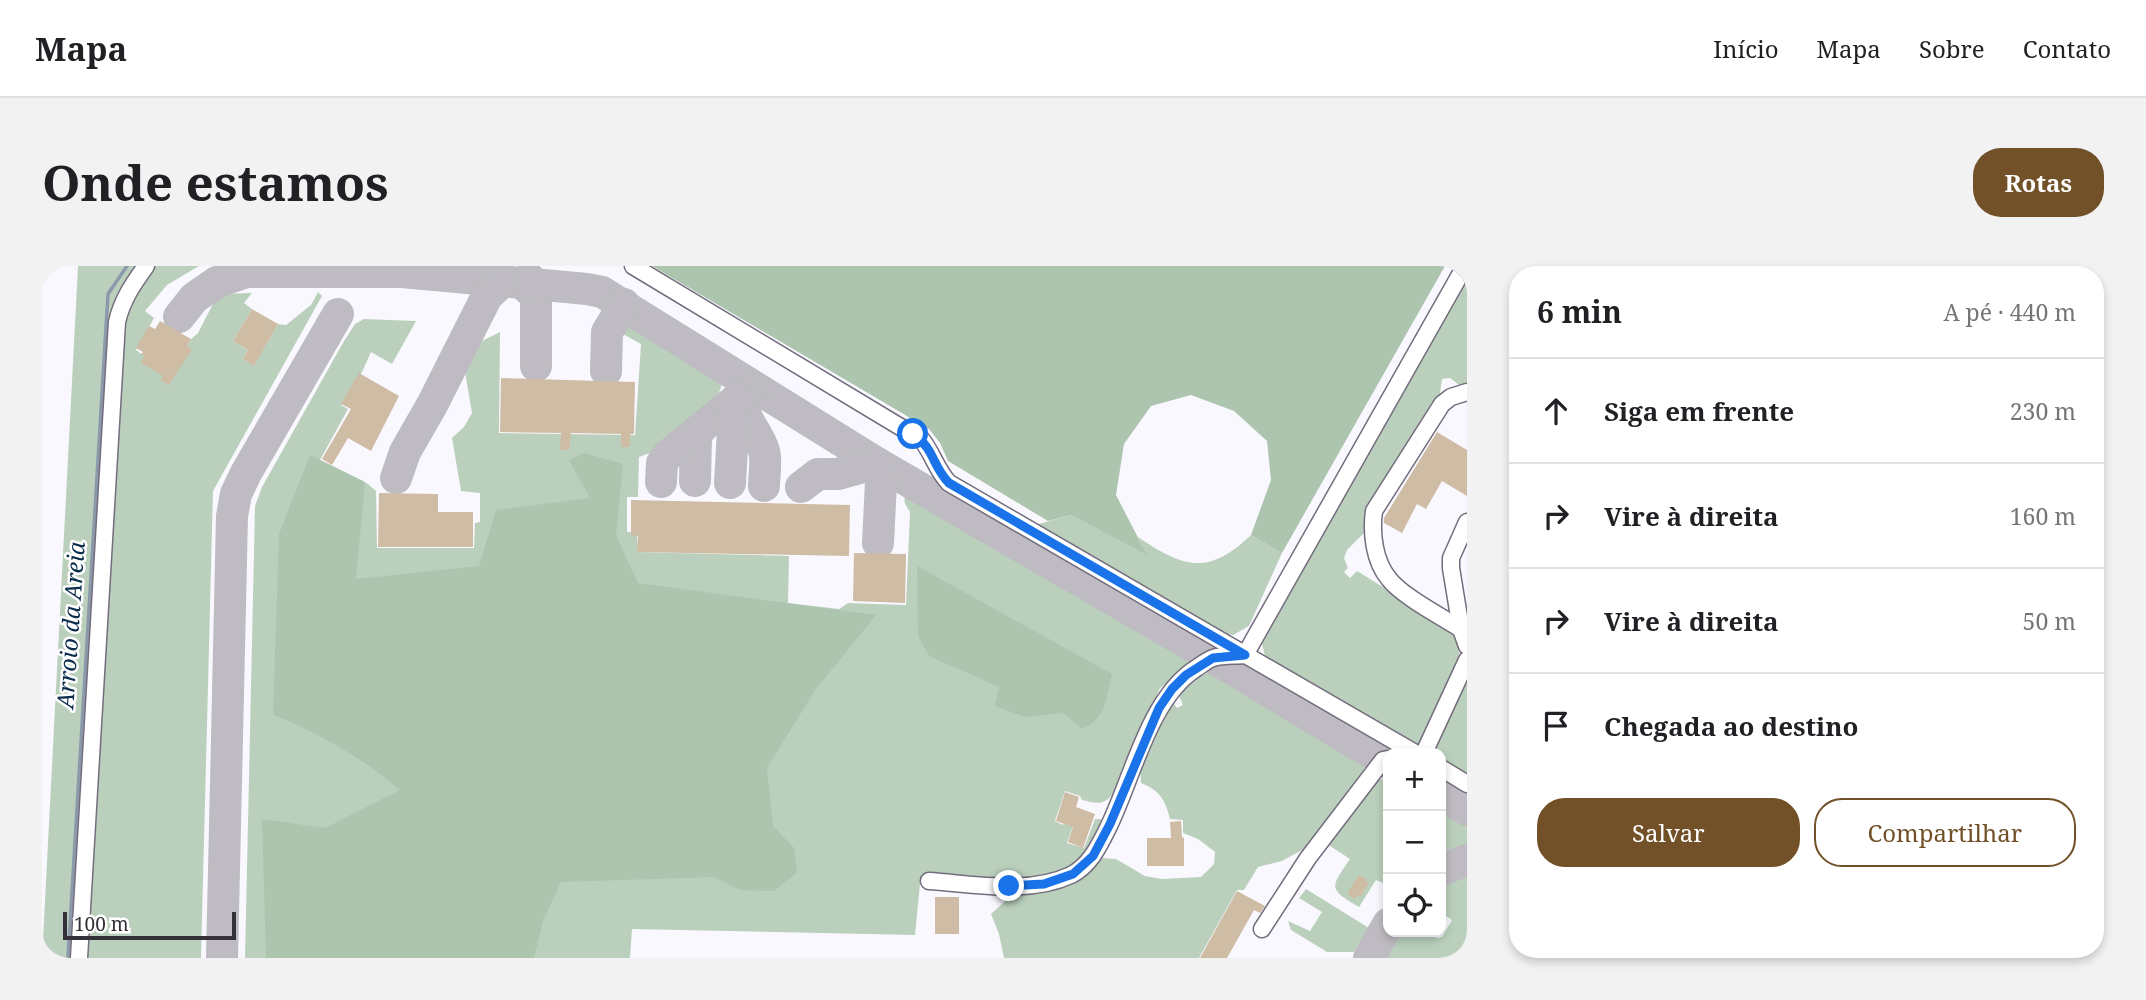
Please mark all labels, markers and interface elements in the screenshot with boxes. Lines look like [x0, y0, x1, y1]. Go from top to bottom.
text: Mapa [35, 26, 127, 71]
text: Início [1713, 32, 1779, 65]
text: Mapa [1817, 32, 1881, 65]
text: Sobre [1919, 32, 1985, 65]
text: Contato [2023, 32, 2111, 65]
button: Rotas [1973, 148, 2104, 217]
text: Onde estamos [42, 149, 389, 215]
text: 6 min [1537, 291, 1622, 332]
text: A pé · 440 m [1943, 296, 2076, 328]
icon: ahead [1537, 392, 1575, 430]
text: Siga em frente [1604, 393, 1794, 429]
text: 230 m [2010, 395, 2076, 427]
route start [897, 418, 928, 449]
icon: right [1537, 497, 1575, 535]
text: Vire à direita [1604, 498, 1779, 534]
text: 160 m [2010, 500, 2076, 532]
water label: Arroio da Areia [48, 540, 92, 712]
icon: right [1537, 602, 1575, 640]
text: Vire à direita [1604, 603, 1779, 639]
text: 50 m [2023, 605, 2076, 637]
icon: arrive [1537, 707, 1575, 745]
text: Chegada ao destino [1604, 708, 1859, 744]
map controls [1383, 748, 1446, 937]
button: + [1383, 748, 1446, 811]
button: Salvar [1537, 798, 1800, 867]
button: Compartilhar [1814, 798, 2076, 867]
button: − [1383, 811, 1446, 874]
route end [993, 870, 1024, 901]
button: locate [1383, 874, 1446, 937]
scale bar [63, 909, 236, 941]
text: 100 m [74, 911, 129, 937]

